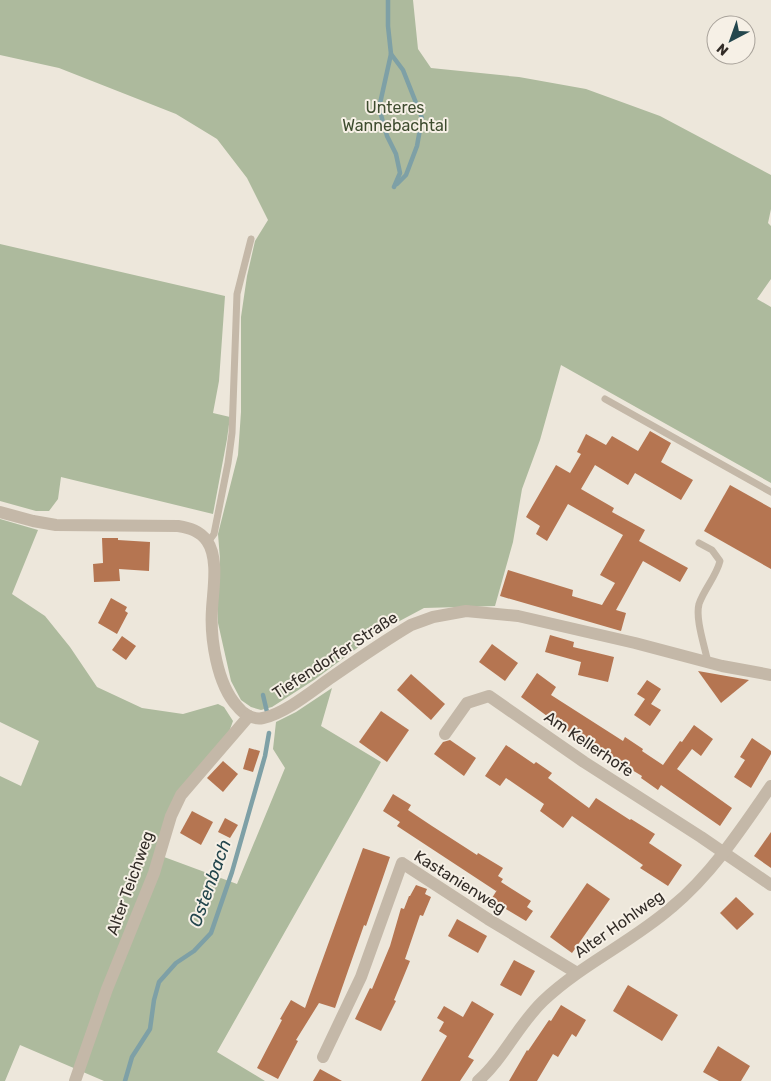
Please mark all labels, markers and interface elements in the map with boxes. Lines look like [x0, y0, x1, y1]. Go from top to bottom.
north arrow [706, 15, 756, 65]
text: N [713, 40, 732, 59]
park label: Unteres Wannebachtal [342, 98, 448, 135]
street label: Tiefendorfer Straße [269, 607, 401, 703]
street label: Am Kellerhofe [541, 707, 637, 781]
street label: Alter Teichweg [102, 828, 158, 938]
water label: Ostenbach [184, 836, 236, 930]
street label: Kastanienweg [411, 846, 509, 918]
street label: Alter Hohlweg [571, 886, 667, 962]

